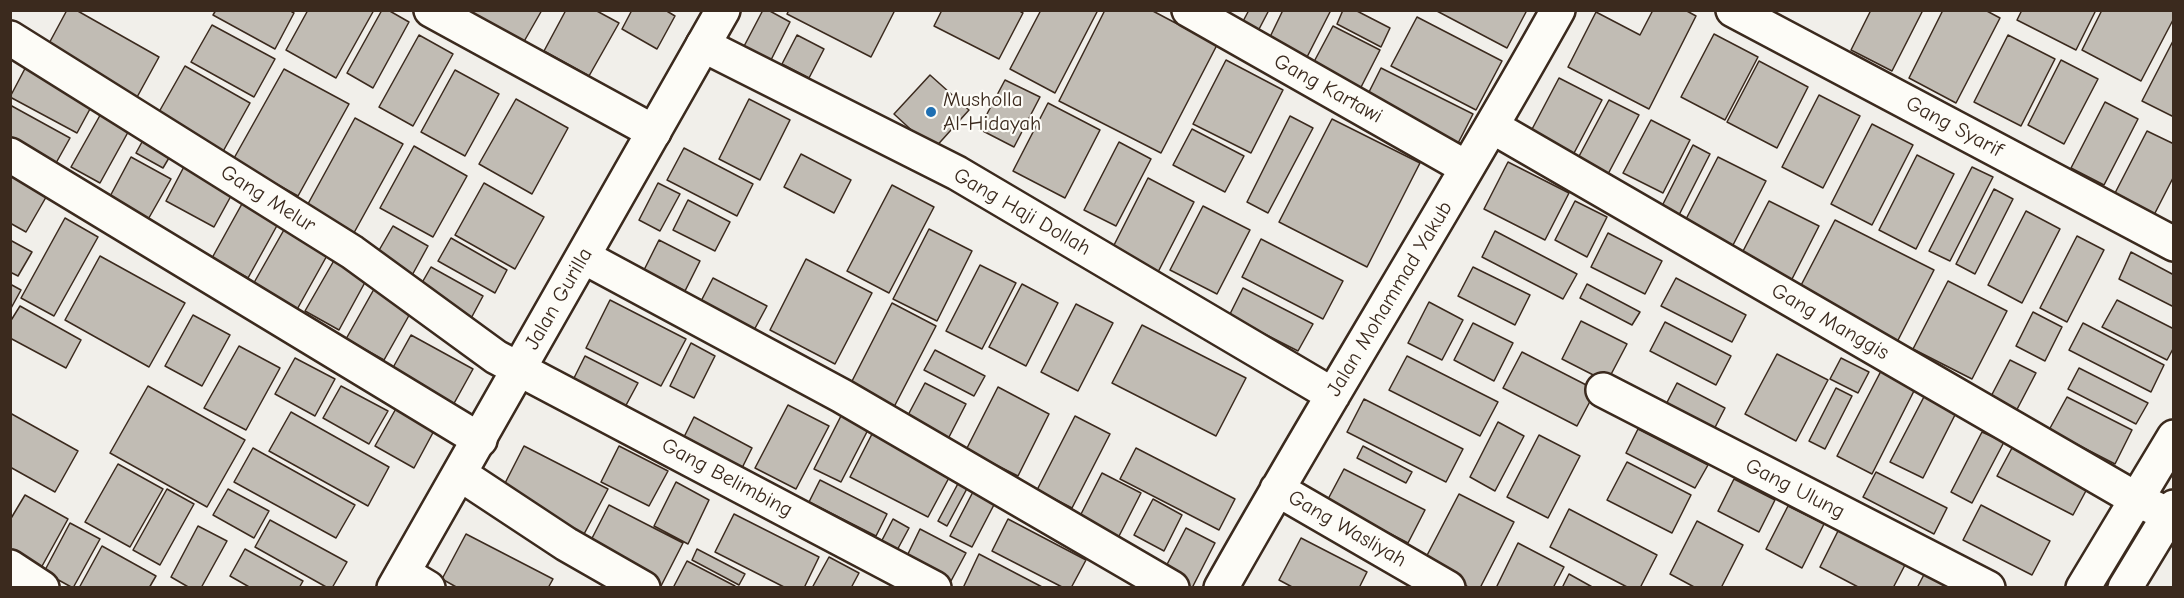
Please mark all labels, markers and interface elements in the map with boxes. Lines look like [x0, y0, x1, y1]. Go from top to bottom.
street label: Gang Kartawi [1269, 49, 1387, 129]
place label: Musholla Al-Hidayah [943, 87, 1041, 137]
street label: Gang Syarif [1901, 91, 2007, 163]
marker: Musholla Al-Hidayah [924, 105, 938, 119]
street label: Gang Melur [216, 160, 320, 238]
street label: Gang Haji Dollah [949, 163, 1095, 261]
street label: Jalan Mohammad Yakub [1322, 197, 1458, 401]
street label: Jalan Gurilla [520, 244, 598, 354]
street label: Gang Manggis [1767, 278, 1893, 366]
street label: Gang Belimbing [657, 433, 797, 523]
street label: Gang Ulung [1741, 453, 1849, 525]
street label: Gang Wasliyah [1283, 485, 1411, 573]

